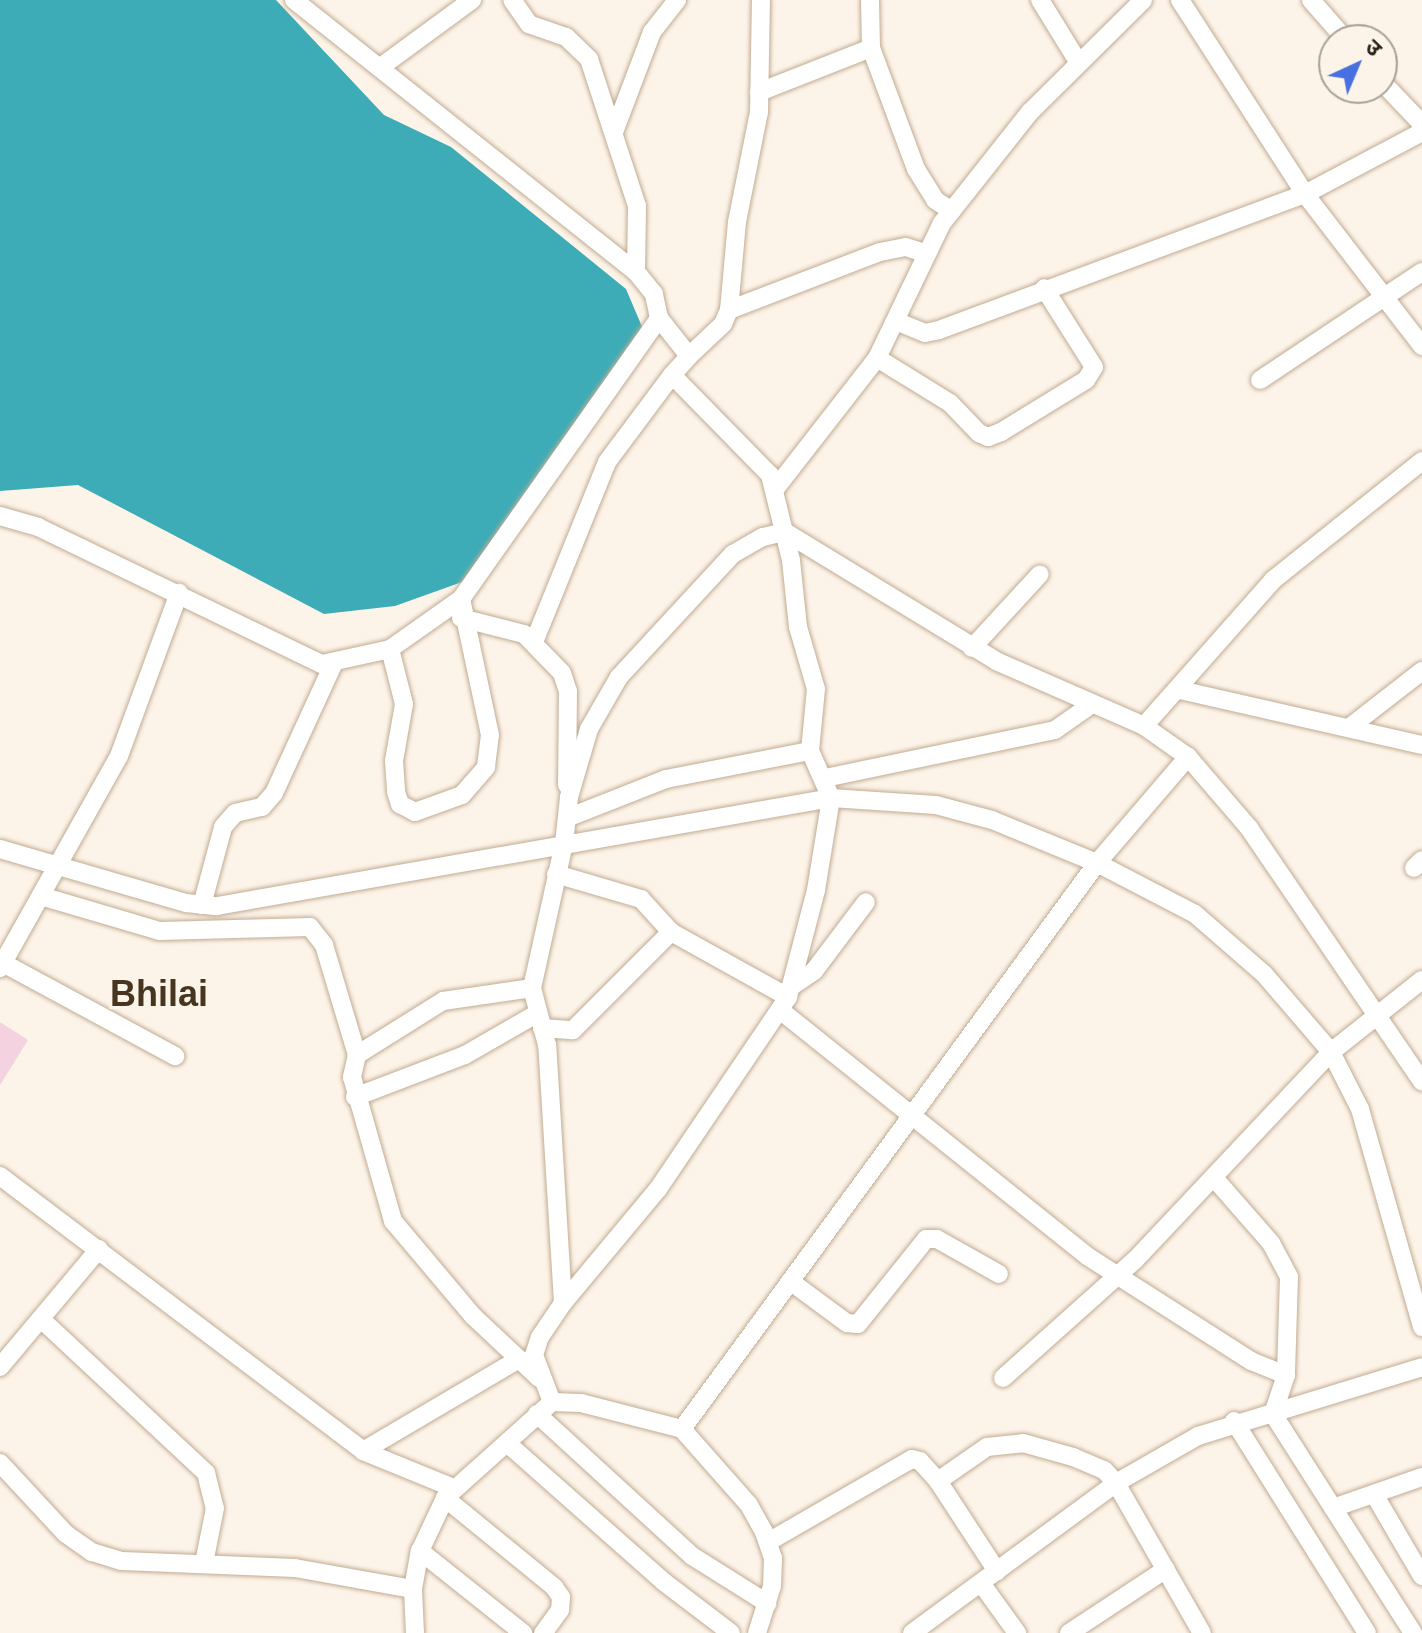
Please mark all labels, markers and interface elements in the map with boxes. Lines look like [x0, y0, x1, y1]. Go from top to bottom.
north arrow [1318, 24, 1398, 104]
text: उ [1360, 34, 1387, 61]
district label: Bhilai [110, 972, 208, 1016]

